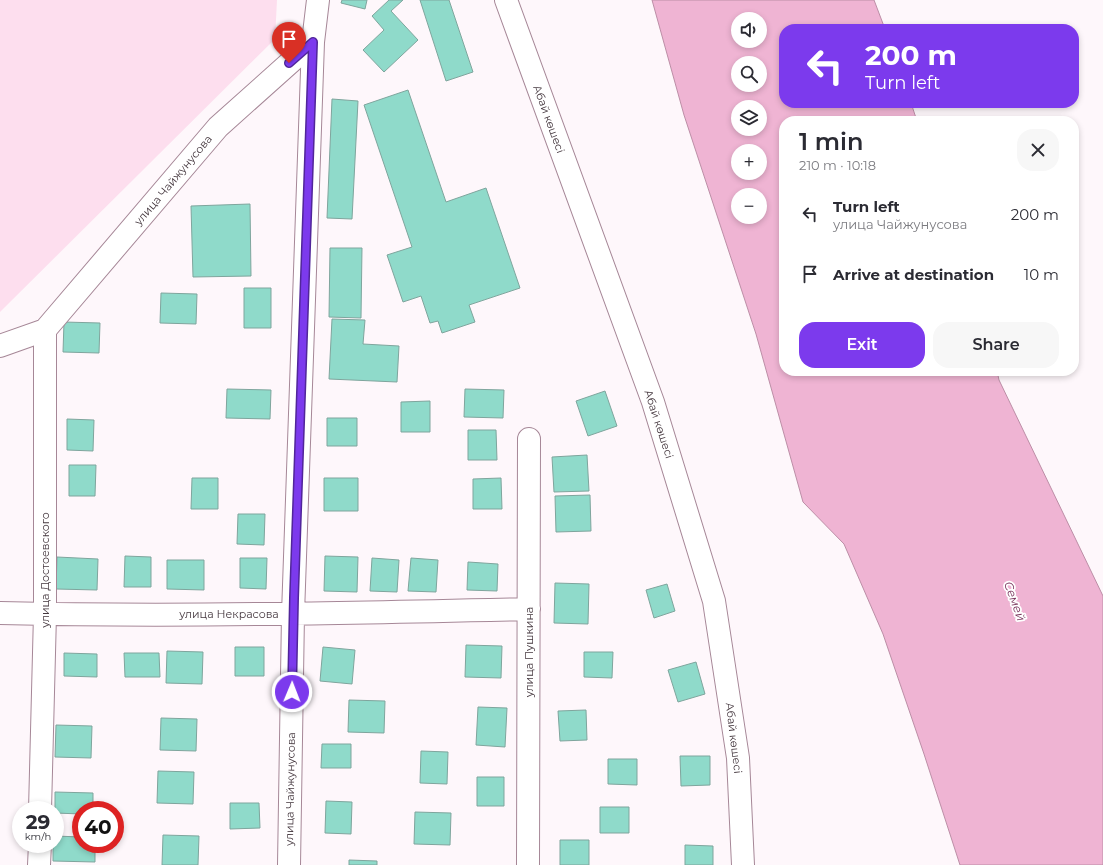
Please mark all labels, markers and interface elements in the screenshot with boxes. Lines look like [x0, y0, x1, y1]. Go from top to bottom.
map controls [731, 12, 767, 224]
button: sound [731, 12, 767, 48]
pin [272, 22, 306, 63]
icon: arrive [278, 28, 300, 50]
text: 200 m [865, 38, 957, 72]
icon: left [799, 40, 851, 92]
button: search [731, 56, 767, 92]
text: Turn left [865, 72, 940, 94]
street label: Абай көшесі [530, 83, 568, 155]
button: layers [731, 100, 767, 136]
text: 1 min [799, 127, 863, 156]
button: close [1017, 129, 1059, 171]
street label: улица Чайжунусова [130, 132, 215, 229]
button: + [731, 144, 767, 180]
text: 210 m · 10:18 [799, 157, 876, 173]
button: − [731, 188, 767, 224]
text: Turn left [833, 197, 900, 216]
icon: left [799, 203, 821, 225]
text: 200 m [1011, 205, 1059, 224]
text: улица Чайжунусова [833, 216, 967, 232]
icon: arrive [799, 263, 821, 285]
text: Arrive at destination [833, 265, 994, 284]
text: 10 m [1024, 265, 1059, 284]
button: Exit [799, 322, 925, 368]
button: Share [933, 322, 1059, 368]
street label: Абай көшесі [641, 388, 677, 460]
street label: улица Достоевского [38, 512, 52, 629]
water label: Семей [1001, 579, 1029, 623]
street label: улица Некрасова [178, 607, 279, 621]
street label: улица Пушкина [522, 607, 536, 698]
position arrow [271, 671, 313, 713]
street label: Абай көшесі [723, 702, 745, 774]
street label: улица Чайжунусова [282, 732, 298, 847]
speed limit sign: 40 [72, 801, 124, 853]
text: 29 [26, 810, 50, 834]
text: km/h [25, 830, 51, 843]

